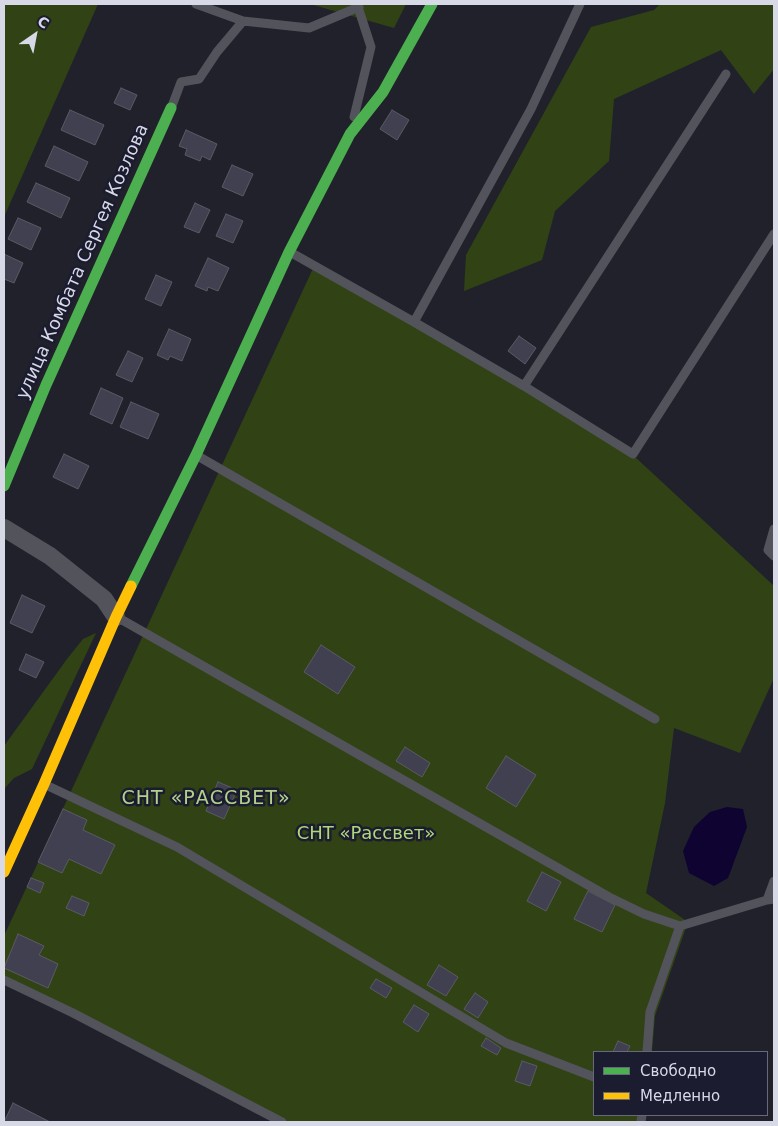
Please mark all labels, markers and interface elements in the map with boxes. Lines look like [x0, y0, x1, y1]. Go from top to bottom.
north arrow [10, 10, 60, 60]
text: С [35, 13, 52, 32]
street label: улица Комбата Сергея Козлова [12, 121, 154, 403]
district label: СНТ «РАССВЕТ» [120, 788, 292, 810]
park label: СНТ «Рассвет» [297, 823, 435, 845]
legend [593, 1051, 768, 1116]
text: Свободно [640, 1062, 716, 1080]
text: Медленно [640, 1087, 720, 1105]

